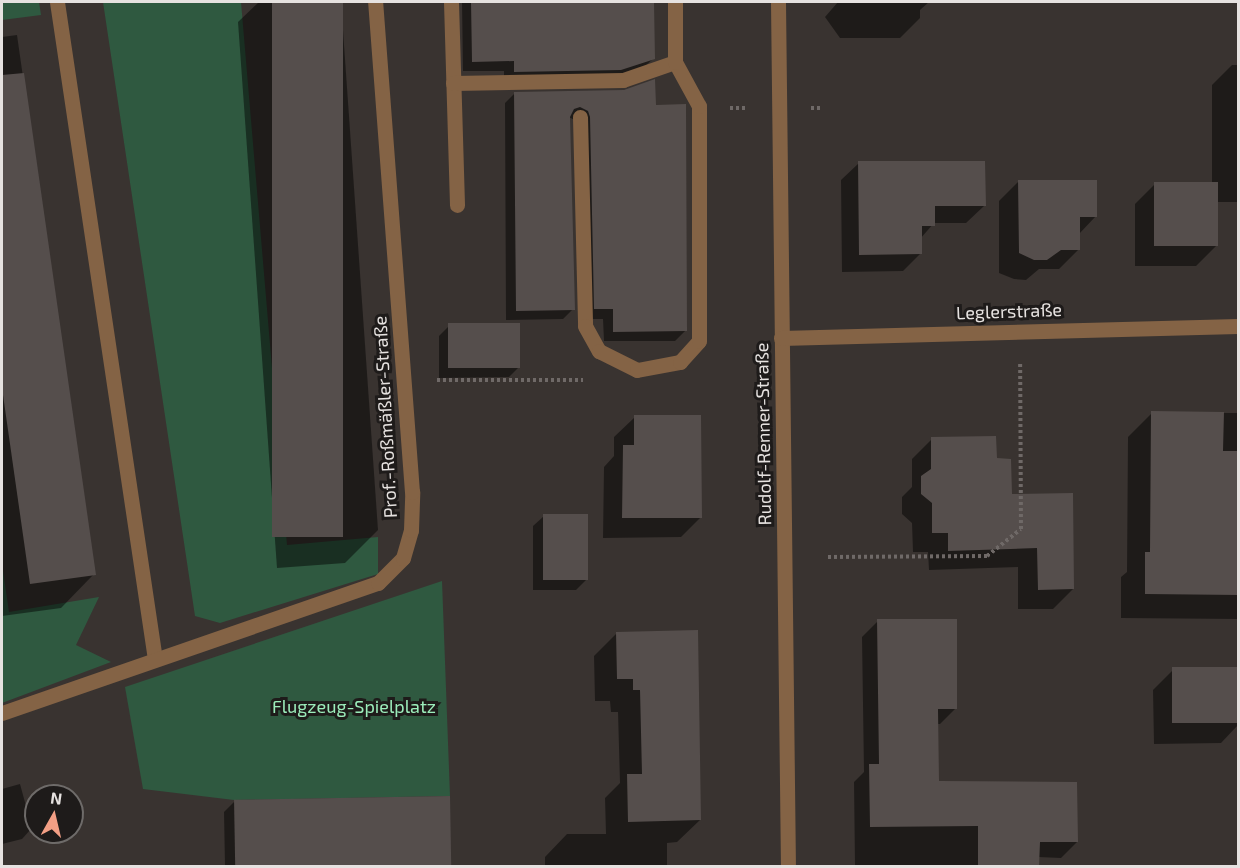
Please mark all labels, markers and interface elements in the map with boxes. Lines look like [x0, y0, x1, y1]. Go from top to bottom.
street label: Leglerstraße [956, 298, 1062, 324]
street label: Prof.-Roßmäßler-Straße [369, 315, 401, 519]
street label: Rudolf-Renner-Straße [751, 342, 775, 526]
park label: Flugzeug-Spielplatz [272, 695, 436, 717]
north arrow [24, 784, 84, 844]
text: N [49, 787, 63, 808]

